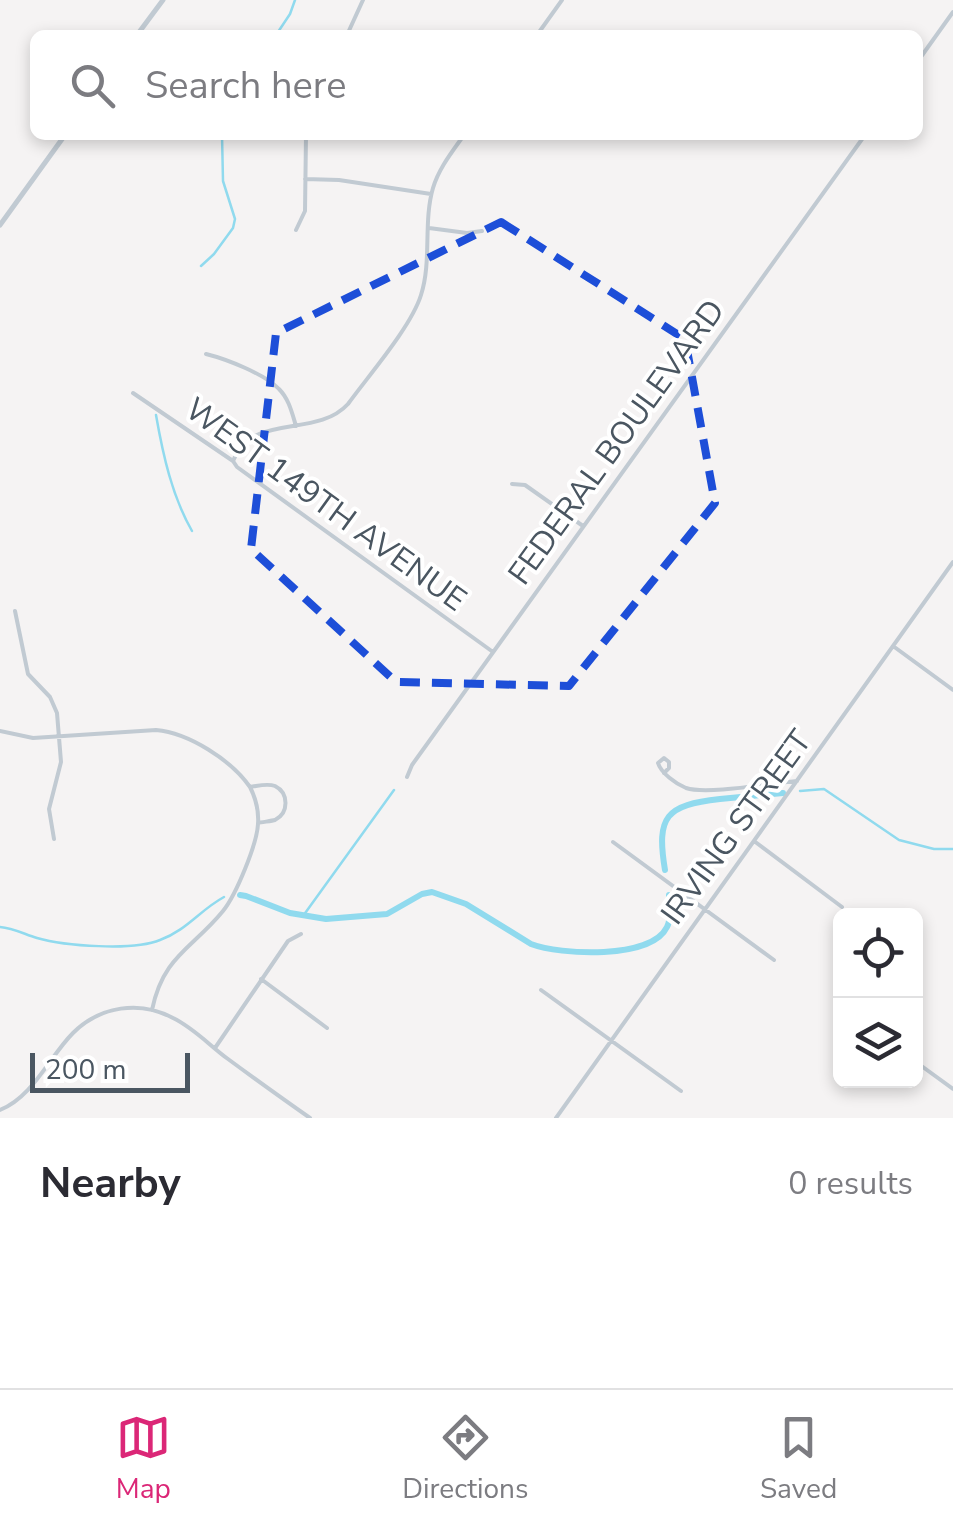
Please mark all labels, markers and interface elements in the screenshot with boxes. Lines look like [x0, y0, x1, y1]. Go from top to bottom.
search box [30, 30, 923, 140]
icon: search [65, 58, 120, 113]
text: Search here [145, 60, 346, 111]
street label: FEDERAL BOULEVARD [498, 291, 734, 594]
street label: WEST 149TH AVENUE [176, 388, 475, 621]
street label: IRVING STREET [651, 721, 822, 933]
map controls [833, 908, 923, 1088]
button: locate [833, 908, 923, 998]
button: layers [833, 998, 923, 1088]
scale bar [30, 1048, 190, 1092]
text: 200 m [45, 1051, 127, 1089]
text: Nearby [40, 1155, 181, 1212]
text: 0 results [788, 1162, 913, 1205]
tab: Map [116, 1410, 171, 1508]
tab: Directions [402, 1410, 528, 1508]
tab: Saved [760, 1410, 837, 1508]

